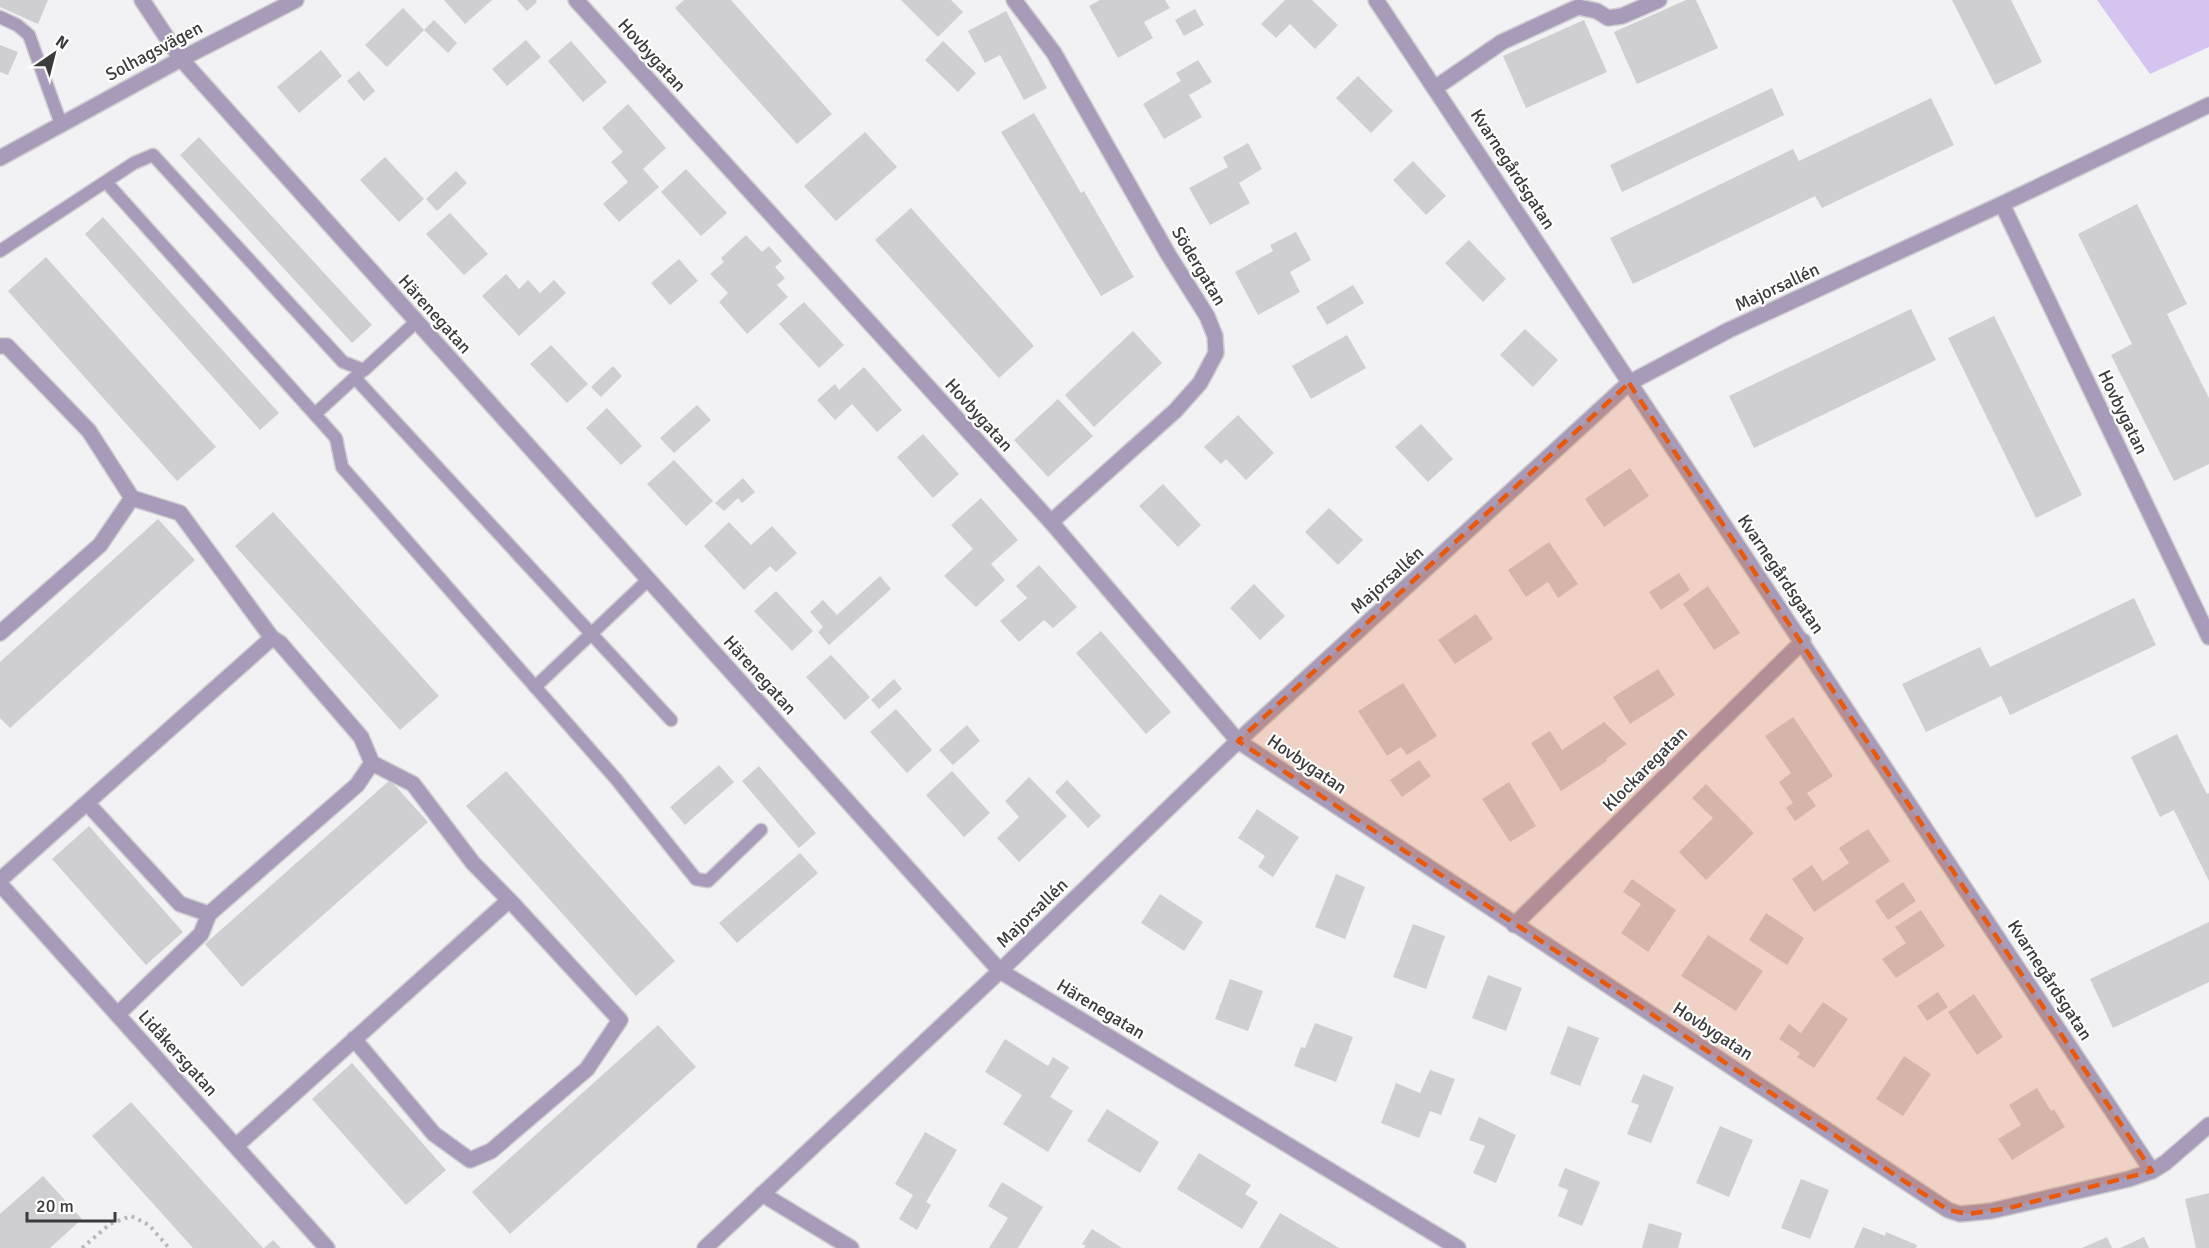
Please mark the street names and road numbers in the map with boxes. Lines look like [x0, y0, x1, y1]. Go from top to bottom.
street label: Hovbygatan [613, 14, 691, 96]
street label: Solhagsvägen [102, 16, 206, 86]
street label: Kvarnegårdsgatan [1466, 105, 1560, 233]
street label: Södergatan [1167, 223, 1231, 309]
street label: Majorsallén [1731, 258, 1823, 316]
street label: Härenegatan [394, 270, 476, 358]
street label: Hovbygatan [2093, 366, 2153, 458]
street label: Hovbygatan [940, 374, 1018, 456]
street label: Kvarnegårdsgatan [1733, 510, 1829, 638]
street label: Majorsallén [1346, 541, 1428, 619]
street label: Härenegatan [719, 631, 801, 719]
street label: Klockaregatan [1598, 722, 1692, 816]
street label: Hovbygatan [1263, 729, 1351, 799]
street label: Majorsallén [992, 874, 1072, 952]
street label: Kvarnegårdsgatan [2003, 916, 2097, 1044]
street label: Härenegatan [1053, 974, 1149, 1044]
street label: Hovbygatan [1669, 997, 1757, 1065]
street label: Lidåkersgatan [134, 1005, 222, 1101]

